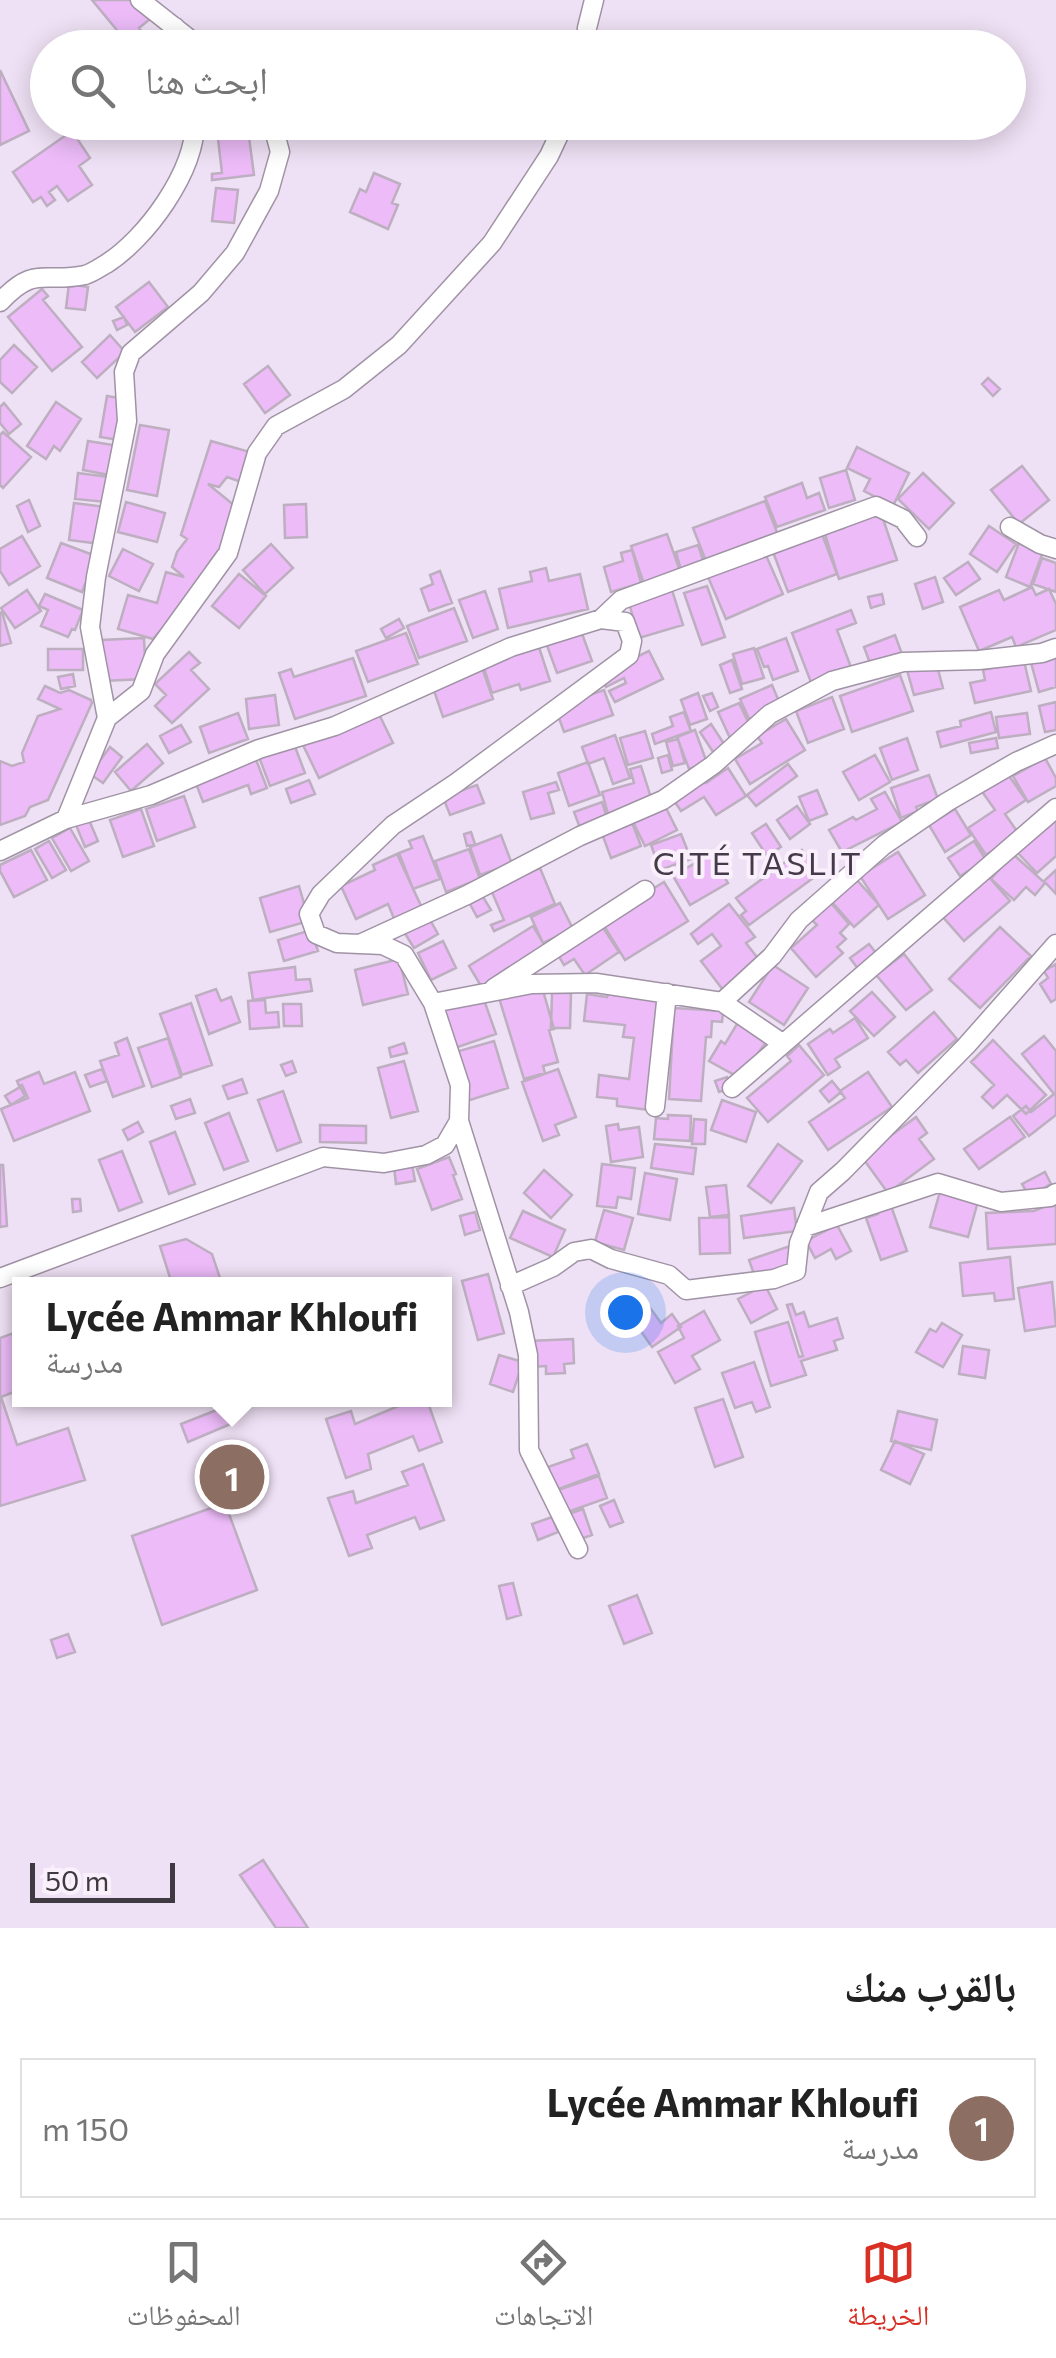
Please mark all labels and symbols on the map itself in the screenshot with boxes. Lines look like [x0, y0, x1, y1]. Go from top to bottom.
district label: CITÉ TASLIT [653, 842, 863, 882]
your location [600, 1287, 651, 1338]
pin: 1 [200, 1440, 264, 1514]
scale bar [30, 1858, 175, 1902]

